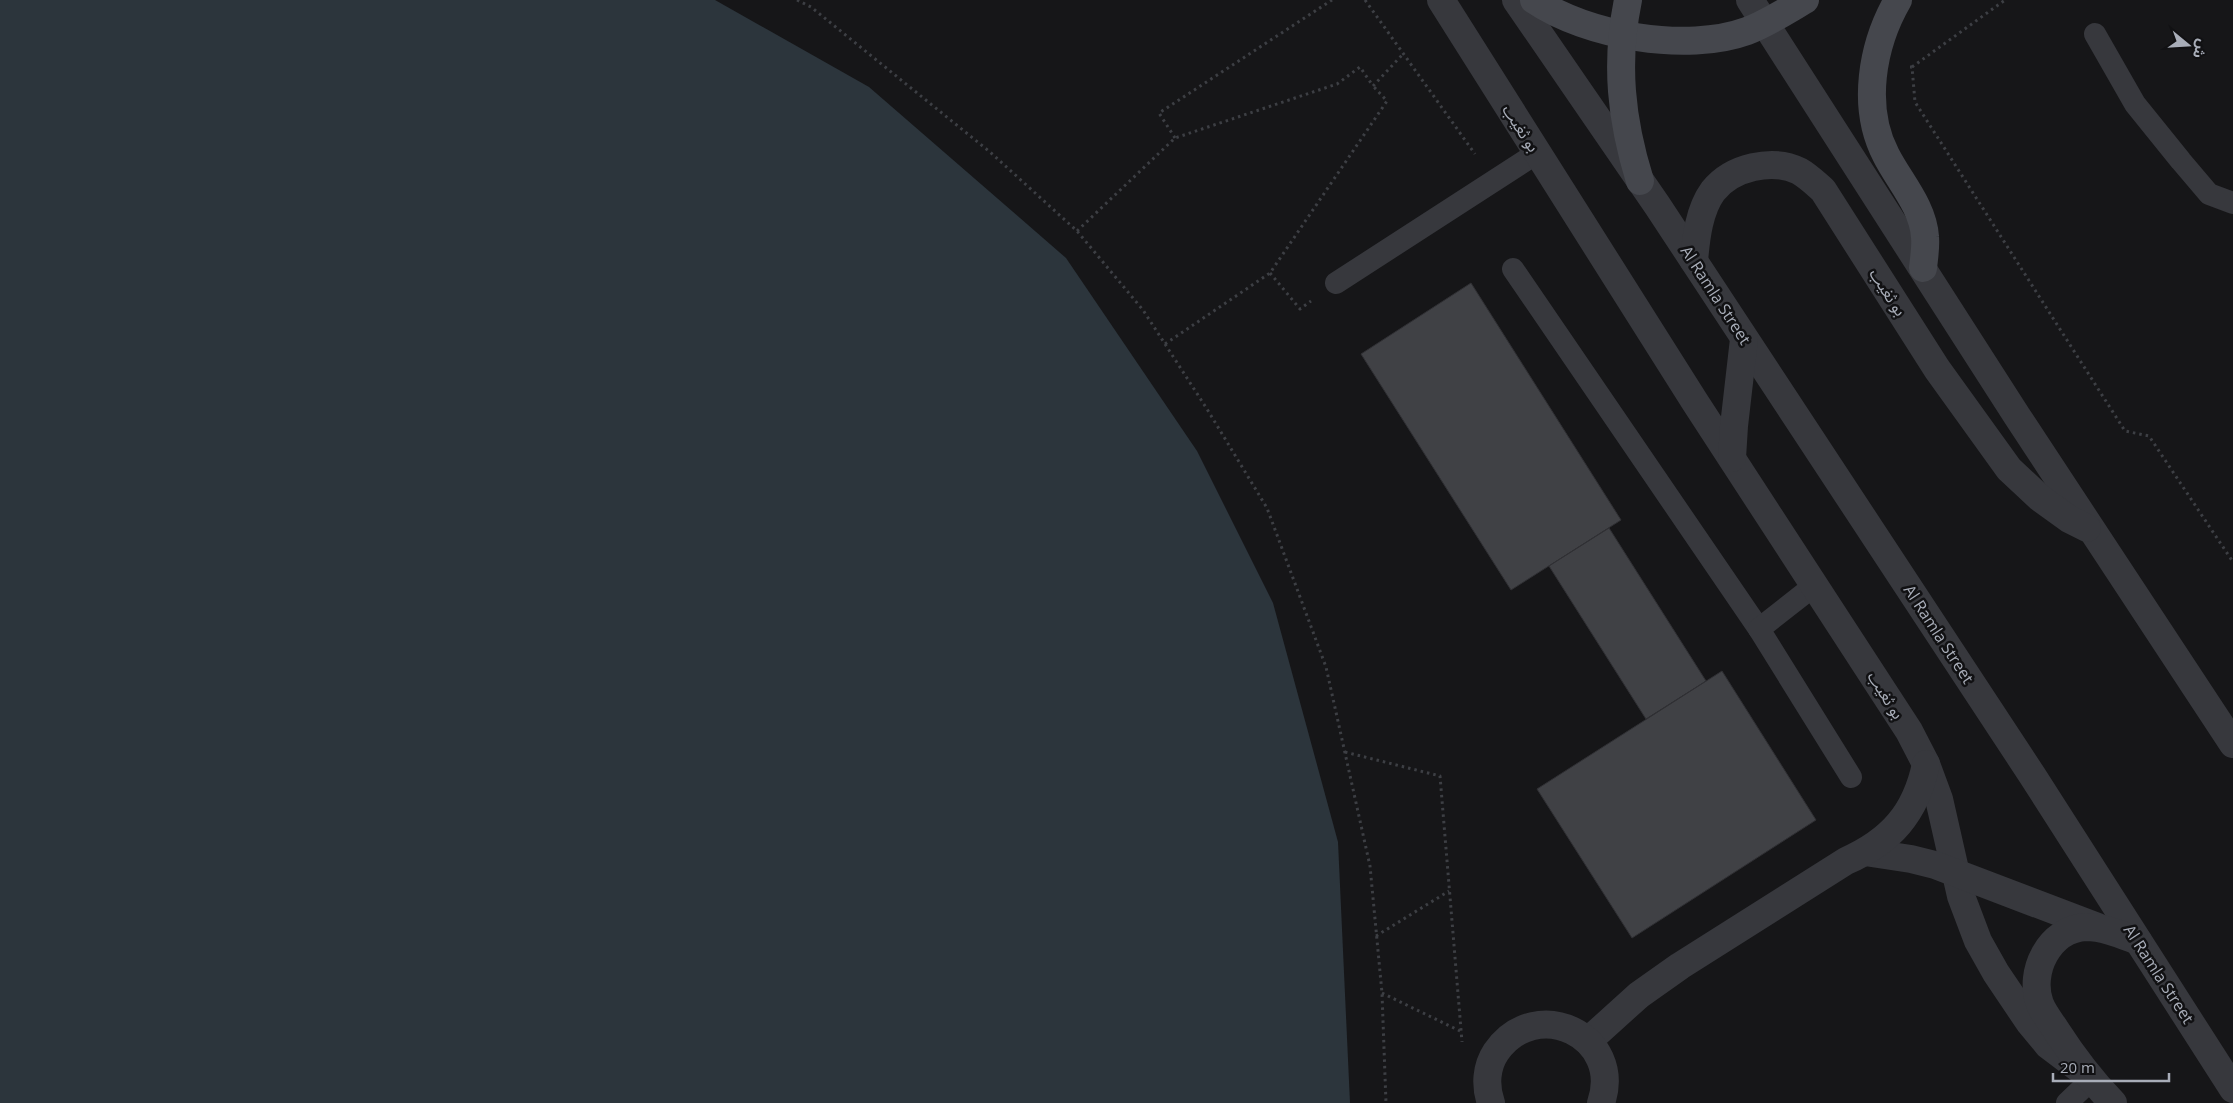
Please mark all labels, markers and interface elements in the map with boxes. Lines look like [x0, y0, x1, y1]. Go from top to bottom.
north arrow [2163, 20, 2213, 70]
text: ش [2189, 37, 2213, 61]
street label: بو ثغيب [1497, 100, 1545, 156]
street label: Al Ramla Street [1676, 241, 1756, 349]
street label: بو ثغيب [1864, 264, 1912, 320]
street label: Al Ramla Street [1899, 580, 1979, 688]
street label: بو ثغيب [1863, 667, 1909, 723]
street label: Al Ramla Street [2119, 920, 2199, 1028]
scale bar [2053, 1050, 2169, 1082]
text: 20 m [2060, 1057, 2095, 1077]

